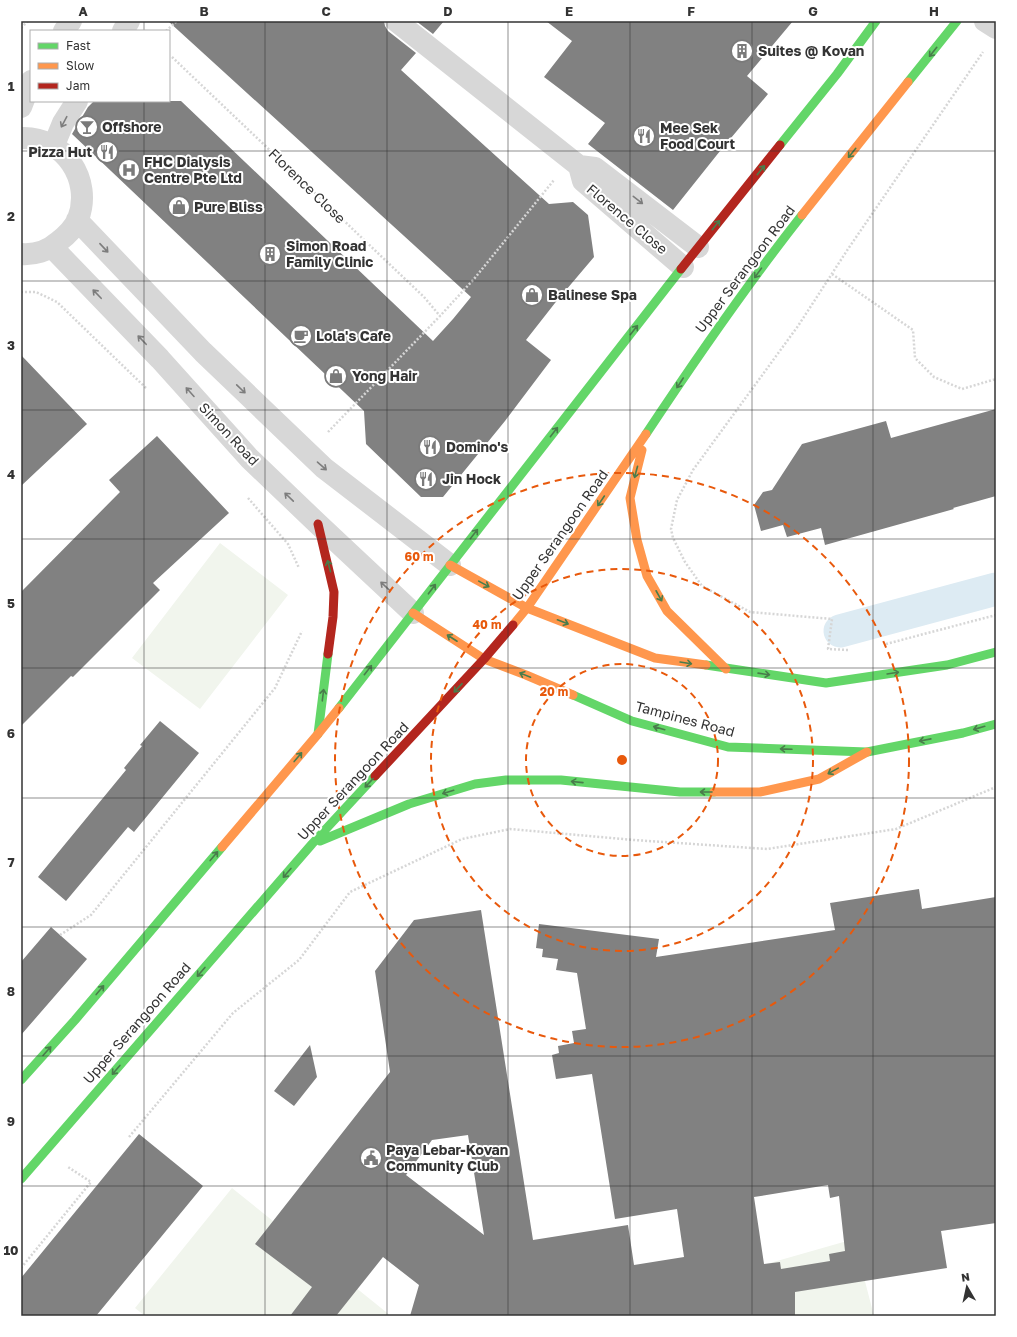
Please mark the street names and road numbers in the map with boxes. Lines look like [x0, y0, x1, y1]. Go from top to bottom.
street label: Florence Close [265, 145, 349, 227]
street label: Florence Close [583, 180, 671, 257]
street label: Upper Serangoon Road [691, 202, 798, 336]
street label: Simon Road [196, 399, 263, 469]
street label: Upper Serangoon Road [508, 466, 611, 603]
street label: Tampines Road [634, 697, 737, 740]
street label: Upper Serangoon Road [293, 718, 412, 843]
street label: Upper Serangoon Road [79, 959, 194, 1087]

